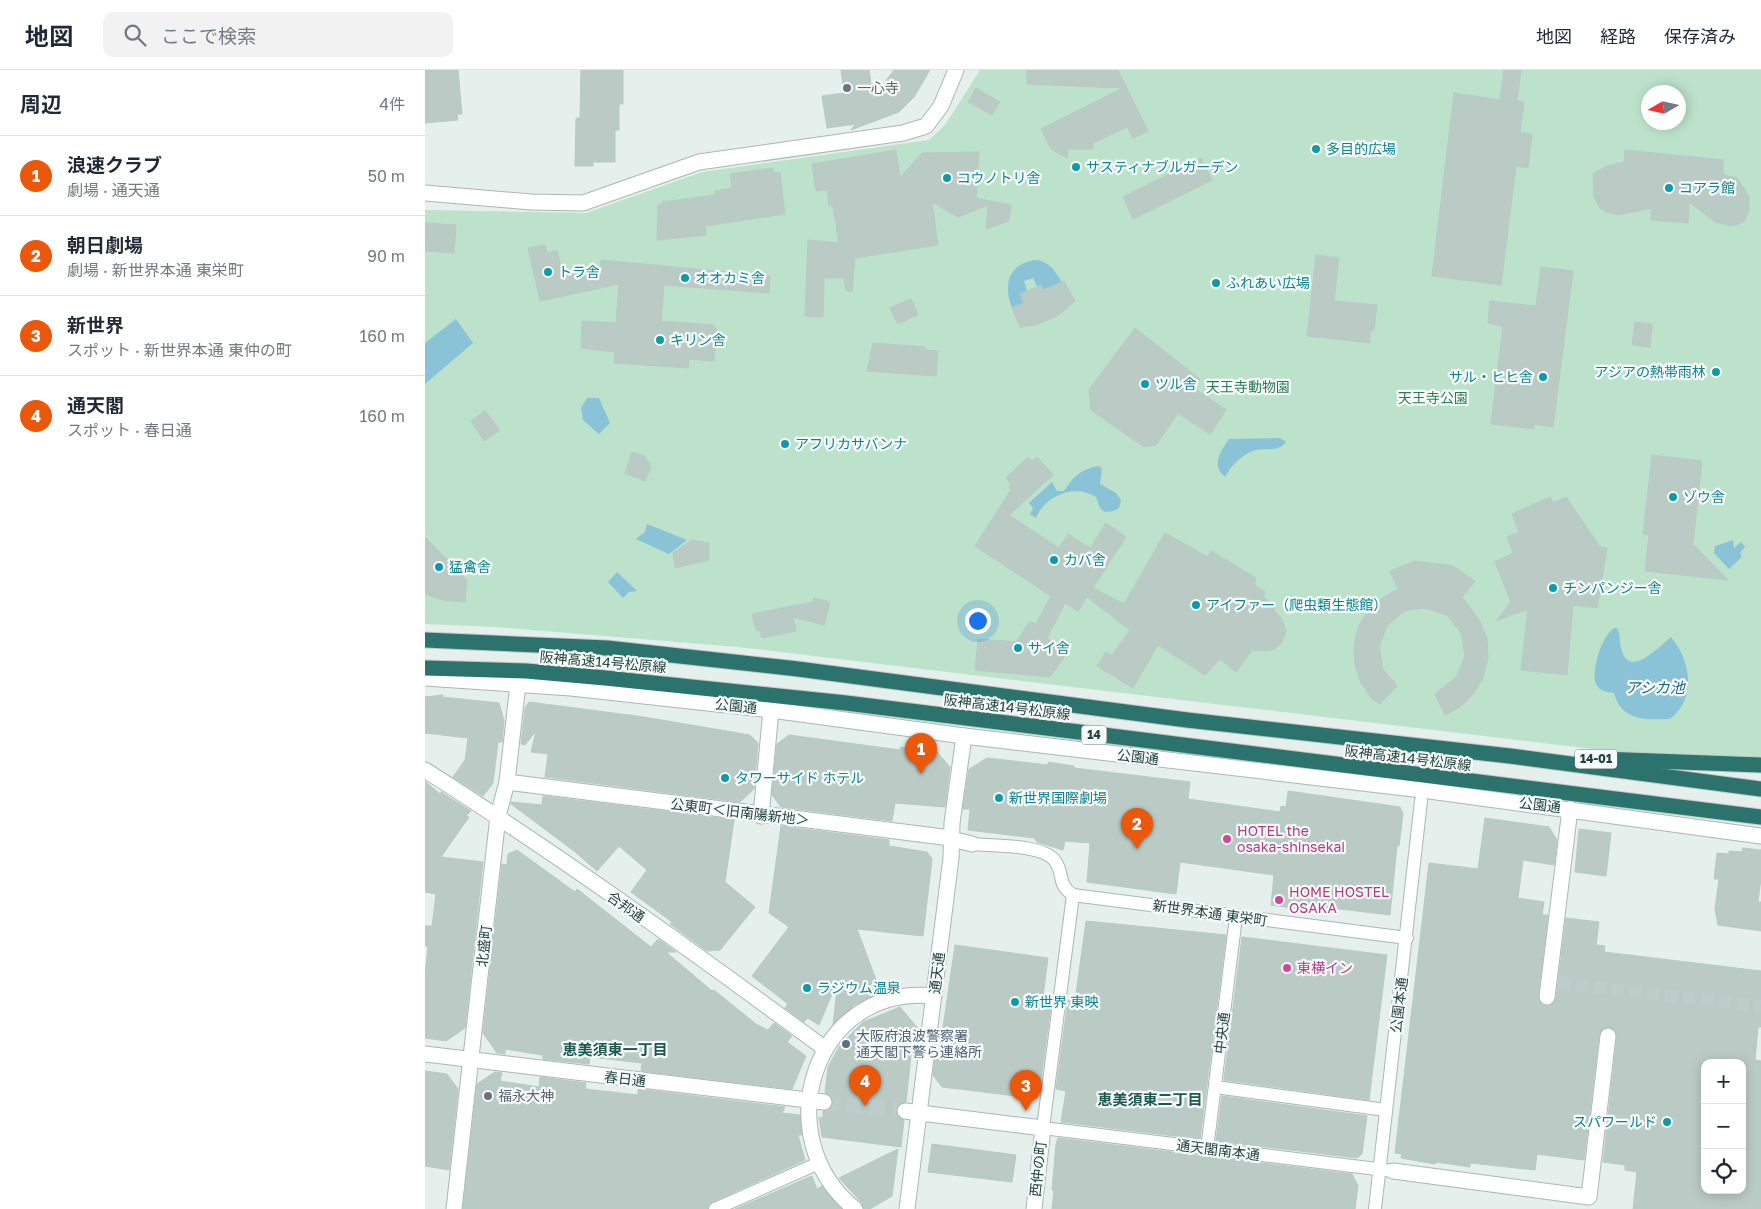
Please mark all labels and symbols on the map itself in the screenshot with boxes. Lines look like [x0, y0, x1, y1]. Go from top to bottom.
place label: 一心寺 [857, 79, 899, 96]
marker: 一心寺 [841, 82, 853, 94]
north arrow [1641, 85, 1686, 130]
place label: 多目的広場 [1326, 140, 1396, 157]
marker: 多目的広場 [1310, 143, 1322, 155]
place label: サスティナブルガーデン [1086, 158, 1238, 175]
marker: サスティナブルガーデン [1070, 161, 1082, 173]
place label: コウノトリ舎 [957, 169, 1040, 186]
marker: コウノトリ舎 [941, 172, 953, 184]
place label: コアラ館 [1679, 179, 1735, 196]
marker: コアラ館 [1663, 182, 1675, 194]
place label: トラ舎 [558, 263, 600, 280]
marker: トラ舎 [542, 266, 554, 278]
place label: オオカミ舎 [695, 269, 765, 286]
marker: オオカミ舎 [679, 272, 691, 284]
place label: ふれあい広場 [1226, 274, 1310, 291]
marker: ふれあい広場 [1210, 277, 1222, 289]
place label: キリン舎 [670, 331, 726, 348]
marker: キリン舎 [654, 334, 666, 346]
place label: アジアの熱帯雨林 [1595, 363, 1706, 380]
marker: アジアの熱帯雨林 [1710, 366, 1722, 378]
place label: サル・ヒヒ舎 [1449, 368, 1533, 385]
marker: サル・ヒヒ舎 [1537, 371, 1549, 383]
place label: ツル舎 [1155, 375, 1197, 392]
marker: ツル舎 [1139, 378, 1151, 390]
park label: 天王寺動物園 [1206, 378, 1290, 395]
park label: 天王寺公園 [1398, 389, 1468, 406]
place label: アフリカサバンナ [795, 435, 907, 452]
marker: アフリカサバンナ [779, 438, 791, 450]
place label: ゾウ舎 [1683, 488, 1725, 505]
marker: ゾウ舎 [1667, 491, 1679, 503]
place label: カバ舎 [1064, 551, 1106, 568]
marker: カバ舎 [1048, 554, 1060, 566]
place label: 猛禽舎 [449, 558, 491, 575]
marker: 猛禽舎 [433, 561, 445, 573]
place label: チンパンジー舎 [1563, 579, 1662, 596]
marker: チンパンジー舎 [1547, 582, 1559, 594]
place label: アイファー（爬虫類生態館） [1206, 596, 1387, 613]
marker: アイファー（爬虫類生態館） [1190, 599, 1202, 611]
your location [965, 608, 991, 634]
place label: サイ舎 [1028, 639, 1070, 656]
marker: サイ舎 [1012, 642, 1024, 654]
street label: 阪神高速14号松原線 [539, 647, 667, 676]
water label: アシカ池 [1625, 678, 1687, 696]
street label: 阪神高速14号松原線 [943, 690, 1071, 723]
street label: 公園通 [714, 695, 758, 716]
road number: 14 [1081, 726, 1107, 744]
pin: 1 [905, 733, 937, 774]
street label: 阪神高速14号松原線 [1344, 741, 1472, 774]
street label: 公園通 [1116, 746, 1160, 767]
road number: 14-01 [1575, 750, 1617, 769]
place label: タワーサイド ホテル [735, 769, 864, 786]
marker: タワーサイド ホテル [719, 772, 731, 784]
place label: 新世界国際劇場 [1009, 789, 1107, 806]
marker: 新世界国際劇場 [993, 792, 1005, 804]
street label: 公園通 [1518, 794, 1562, 815]
street label: 公東町＜旧南陽新地＞ [670, 795, 811, 828]
pin: 2 [1121, 808, 1153, 849]
place label: HOTEL the osaka-shinsekai [1237, 822, 1345, 855]
marker: HOTEL the osaka-shinsekai [1221, 833, 1233, 845]
place label: HOME HOSTEL OSAKA [1289, 883, 1389, 916]
street label: 合邦通 [604, 888, 648, 926]
marker: HOME HOSTEL OSAKA [1273, 894, 1285, 906]
street label: 新世界本通 東栄町 [1152, 896, 1268, 929]
street label: 北盛町 [473, 924, 494, 968]
street label: 通天通 [926, 951, 947, 995]
place label: 東横イン [1297, 959, 1353, 976]
marker: 東横イン [1281, 962, 1293, 974]
street label: 公園本通 [1387, 976, 1410, 1034]
place label: ラジウム温泉 [817, 979, 901, 996]
marker: ラジウム温泉 [801, 982, 813, 994]
place label: 新世界 東映 [1025, 993, 1099, 1010]
marker: 新世界 東映 [1009, 996, 1021, 1008]
street label: 中央通 [1211, 1011, 1232, 1055]
place label: 大阪府浪波警察署 通天閣下警ら連絡所 [856, 1027, 982, 1060]
marker: 大阪府浪波警察署 通天閣下警ら連絡所 [840, 1038, 852, 1050]
district label: 恵美須東一丁目 [562, 1040, 668, 1058]
pin: 4 [849, 1065, 881, 1106]
street label: 春日通 [603, 1068, 647, 1089]
pin: 3 [1010, 1070, 1042, 1111]
place label: 福永大神 [498, 1087, 554, 1104]
marker: 福永大神 [482, 1090, 494, 1102]
district label: 恵美須東二丁目 [1097, 1090, 1203, 1108]
place label: スパワールド [1573, 1113, 1657, 1130]
marker: スパワールド [1661, 1116, 1673, 1128]
street label: 通天閣南本通 [1175, 1136, 1261, 1163]
street label: 西仲の町 [1026, 1140, 1049, 1198]

